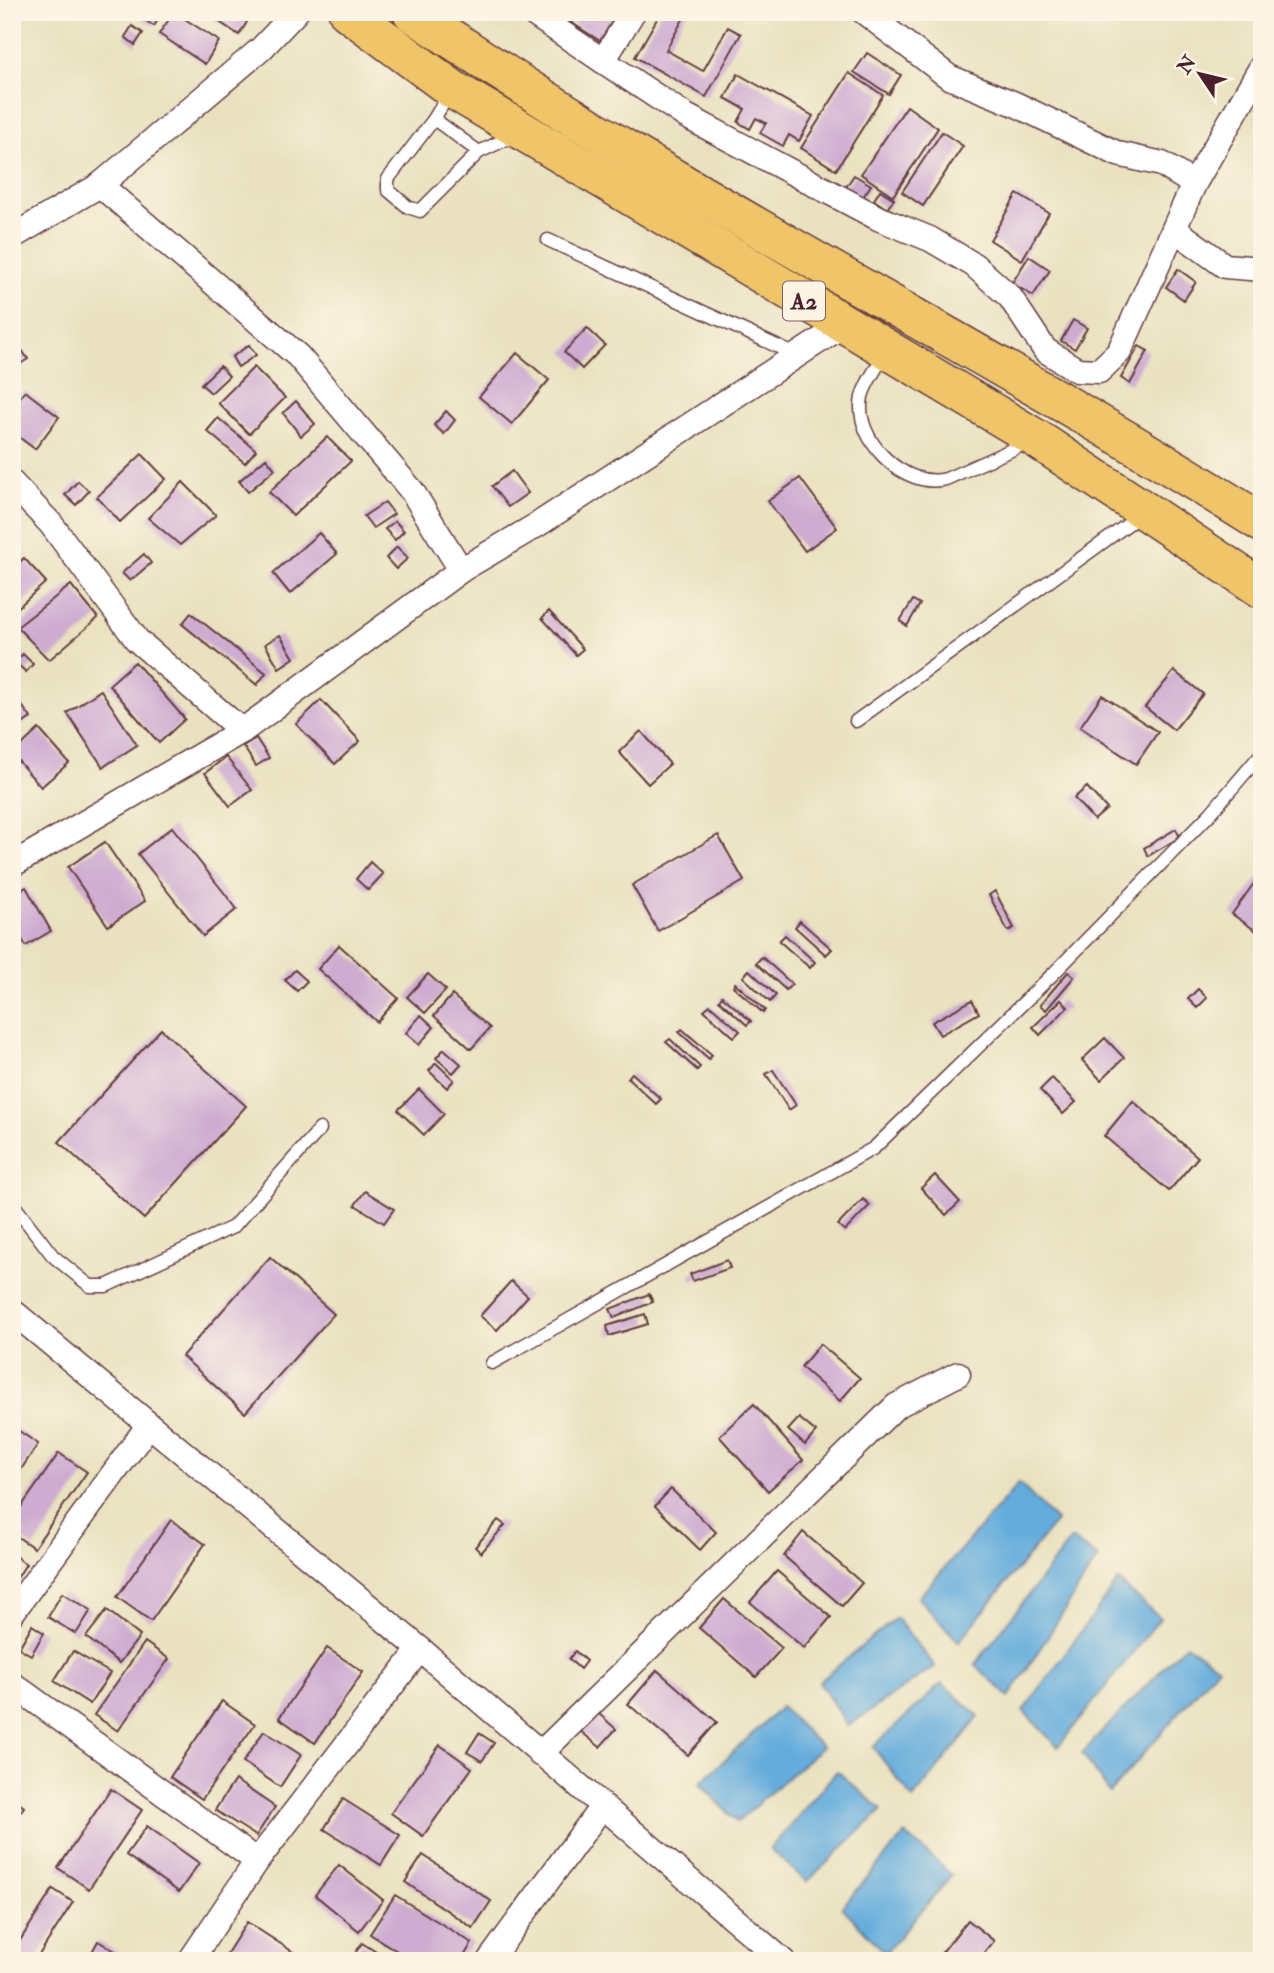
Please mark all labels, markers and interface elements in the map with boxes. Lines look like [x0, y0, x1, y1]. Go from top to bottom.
north arrow [1166, 38, 1236, 108]
text: N [1172, 50, 1202, 79]
road number: A2 [783, 282, 825, 320]

